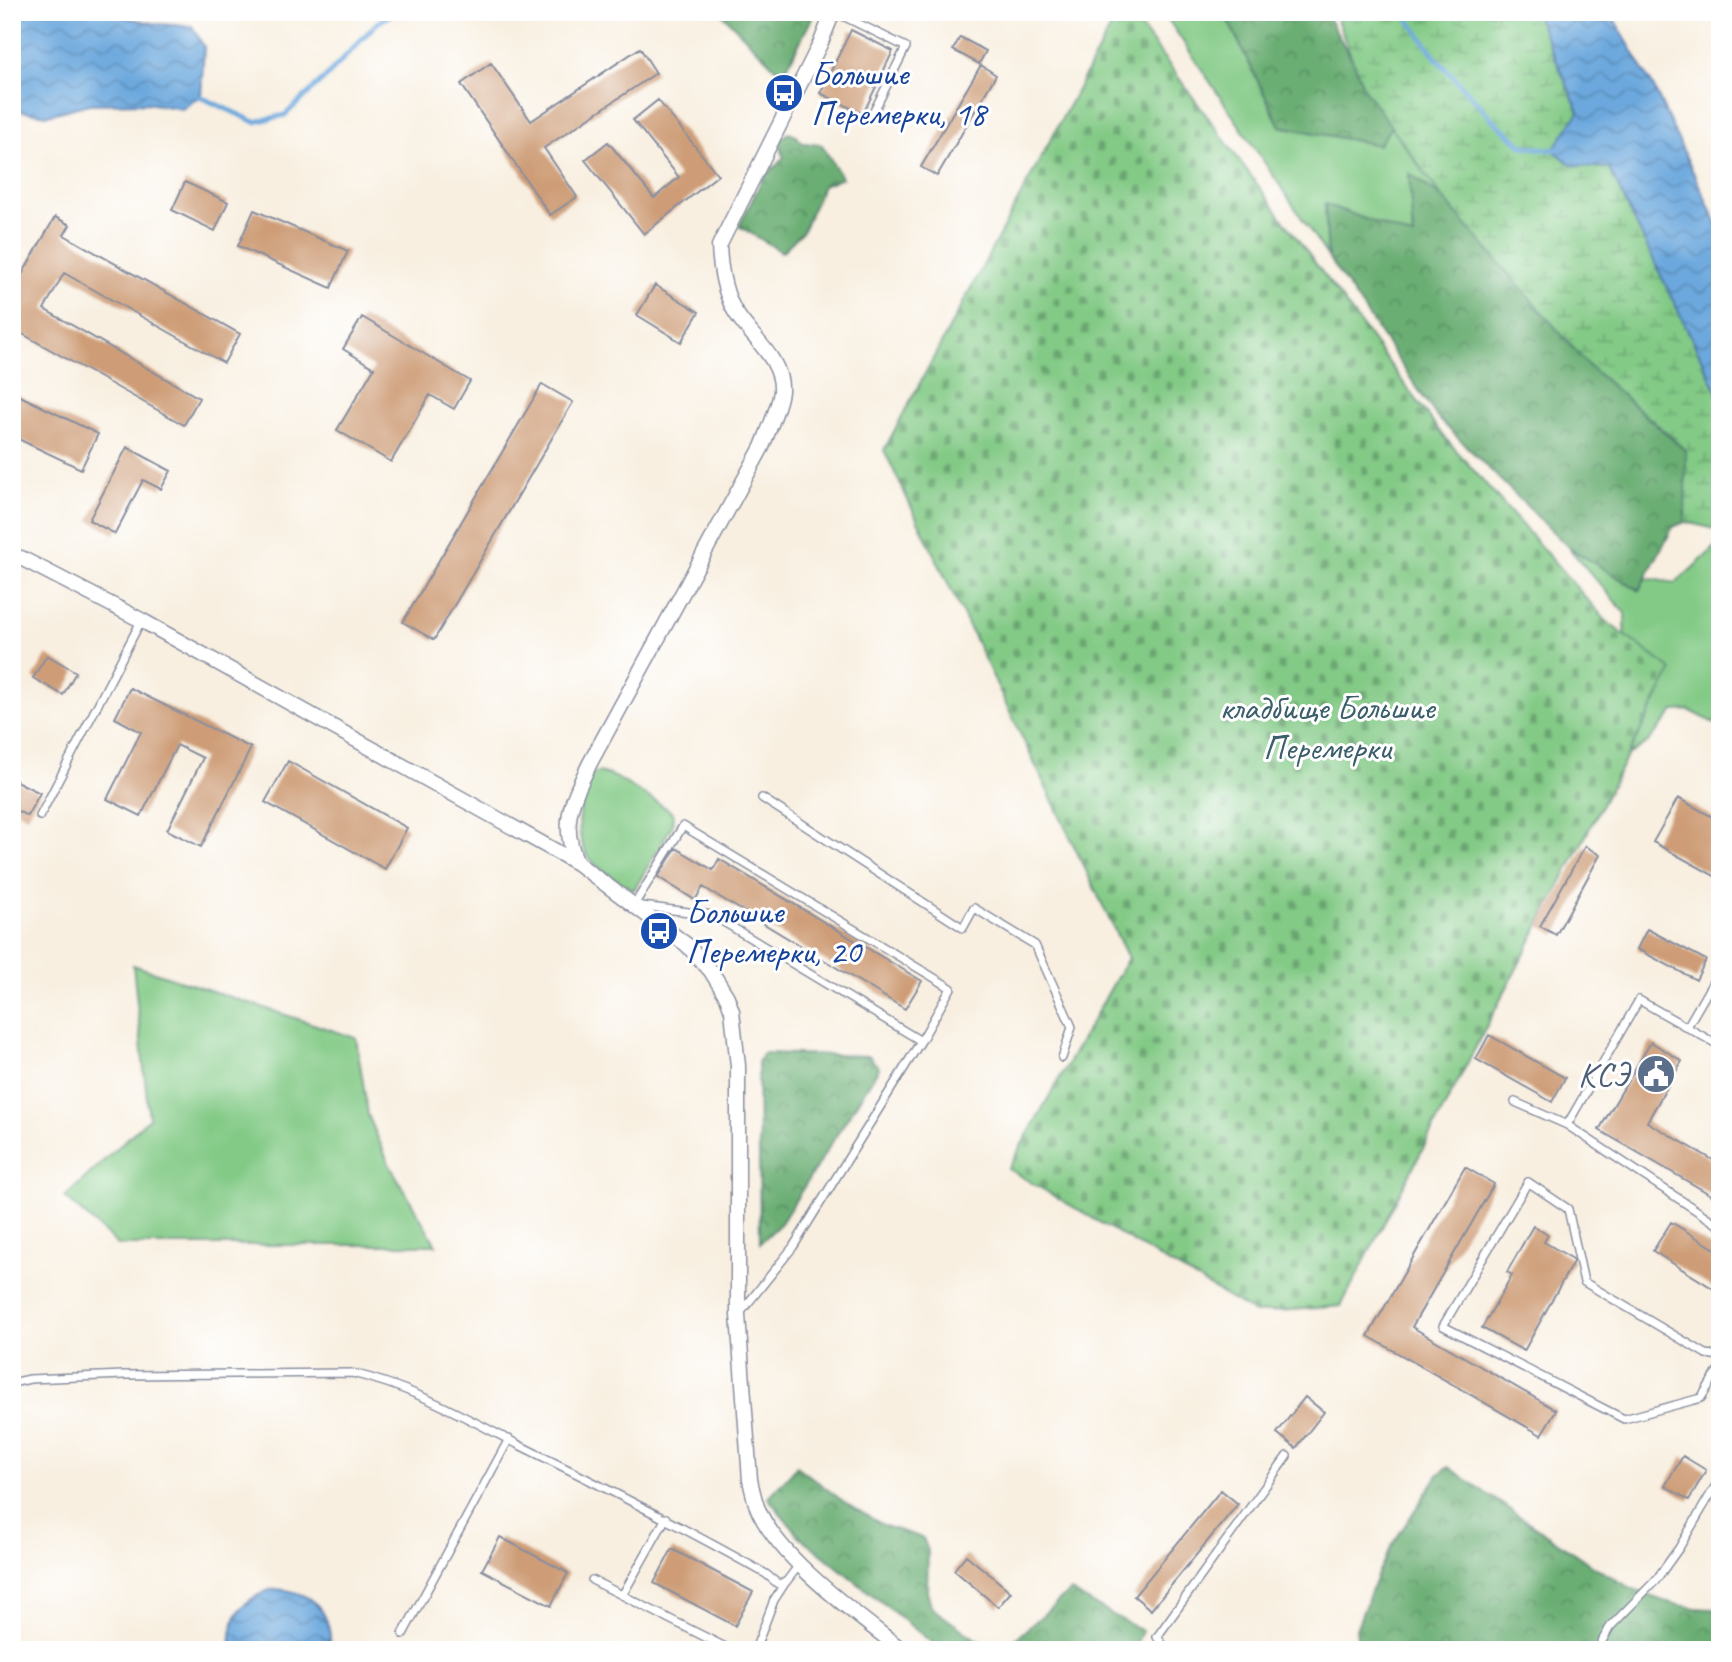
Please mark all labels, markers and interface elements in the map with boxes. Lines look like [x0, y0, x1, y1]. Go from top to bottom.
place label: Большие Перемерки, 18 [811, 51, 989, 136]
bus stop icon: Большие Перемерки, 18 [763, 72, 805, 114]
park label: кладбище Большие Перемерки [1220, 685, 1437, 770]
place label: Большие Перемерки, 20 [686, 889, 863, 974]
bus stop icon: Большие Перемерки, 20 [638, 910, 680, 952]
place label: КСЭ [1578, 1052, 1632, 1097]
public building icon: КСЭ [1635, 1053, 1677, 1095]

